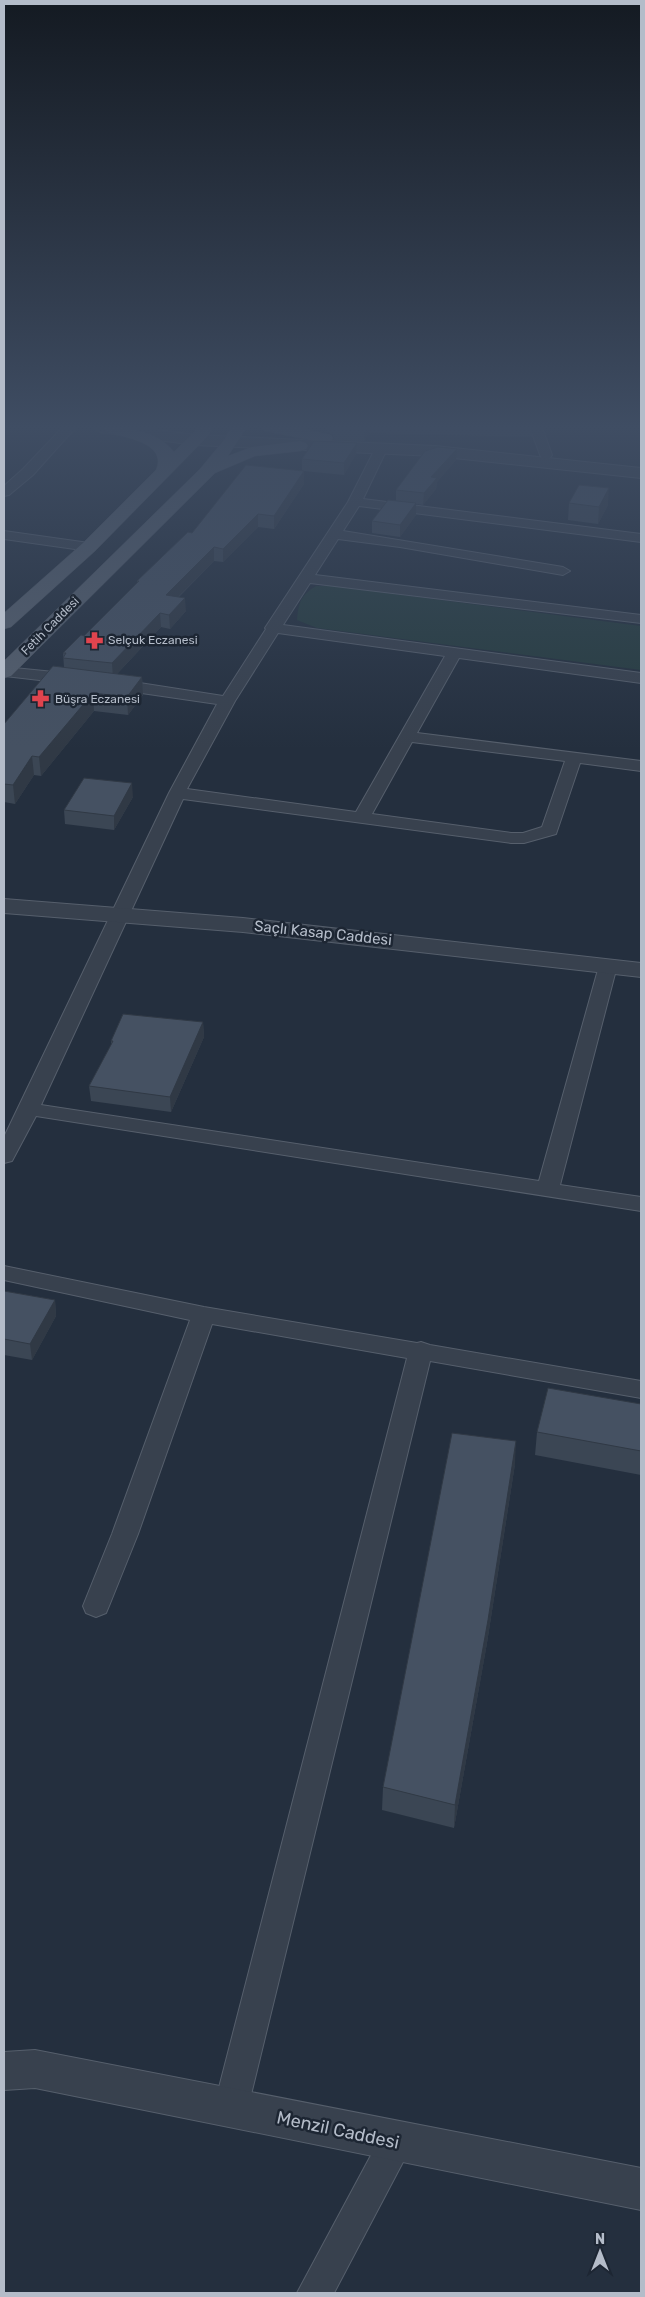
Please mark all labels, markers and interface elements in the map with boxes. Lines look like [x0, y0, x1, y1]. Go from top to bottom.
street label: Fetih Caddesi [18, 594, 82, 658]
pharmacy icon: Selçuk Eczanesi [84, 630, 104, 650]
place label: Selçuk Eczanesi [108, 633, 198, 647]
pharmacy icon: Büşra Eczanesi [31, 689, 51, 709]
place label: Büşra Eczanesi [55, 692, 140, 706]
street label: Saçlı Kasap Caddesi [253, 917, 393, 949]
street label: Menzil Caddesi [275, 2106, 401, 2154]
north arrow [575, 2227, 625, 2277]
text: N [595, 2231, 605, 2248]

